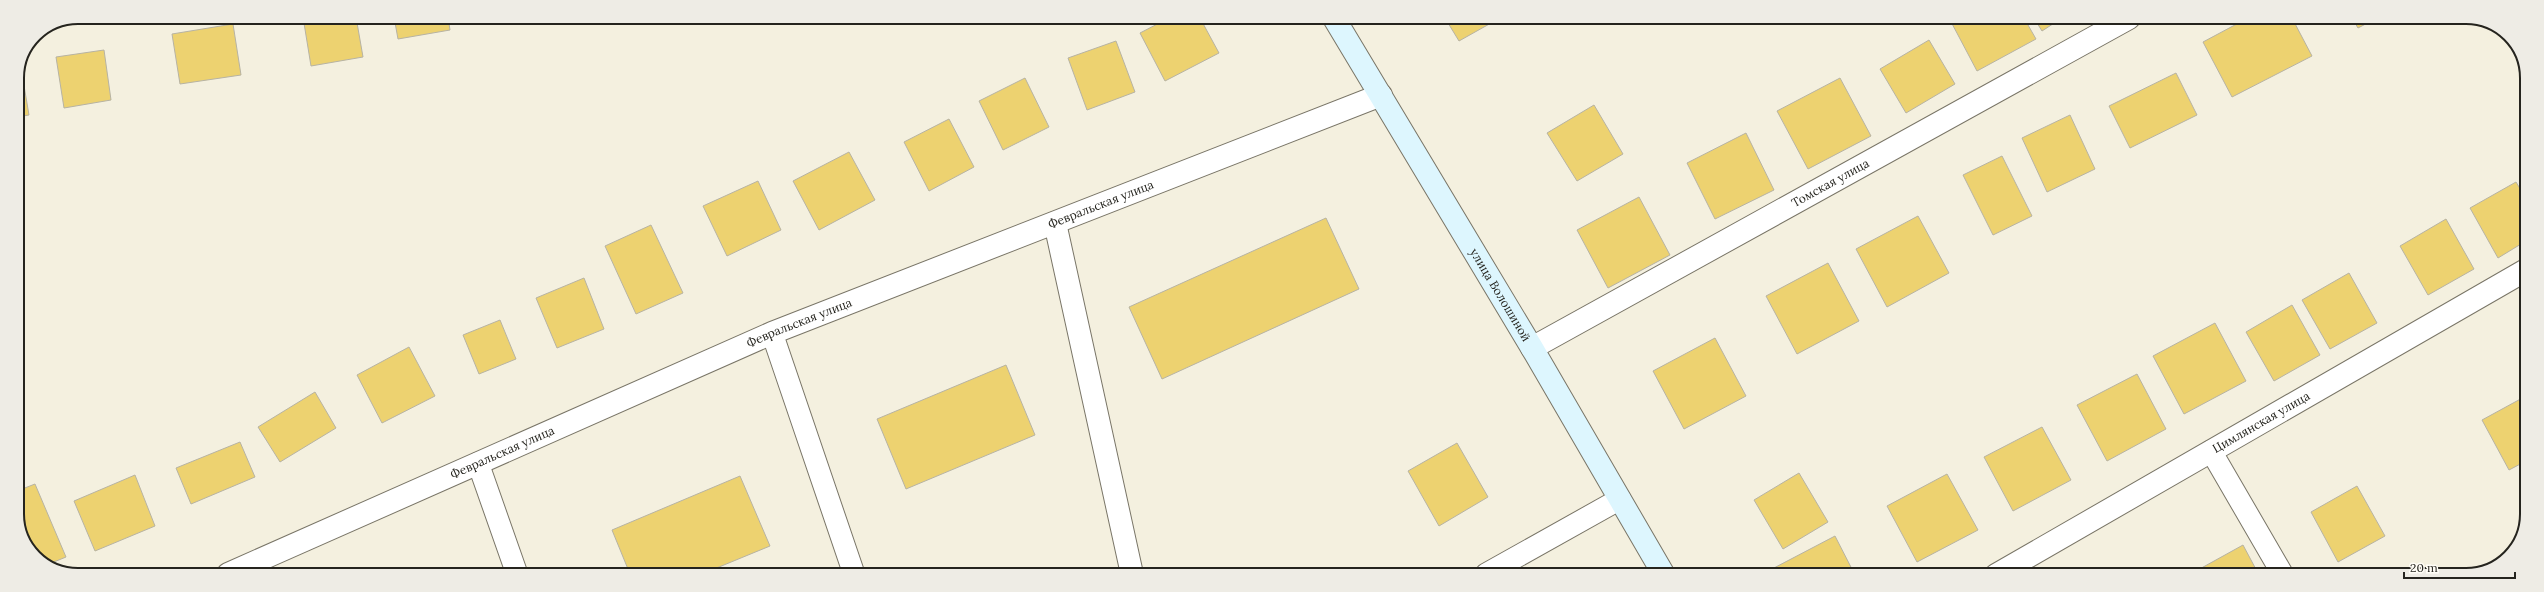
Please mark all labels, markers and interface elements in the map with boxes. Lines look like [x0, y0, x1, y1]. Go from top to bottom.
street label: Томская улица [1789, 155, 1872, 210]
street label: Февральская улица [1046, 177, 1156, 231]
street label: улица Волошиной [1467, 245, 1534, 344]
street label: Февральская улица [744, 295, 854, 350]
street label: Цимлянская улица [2210, 388, 2312, 456]
street label: Февральская улица [448, 422, 557, 482]
scale bar [2404, 554, 2515, 580]
text: 20 m [2410, 560, 2438, 575]

